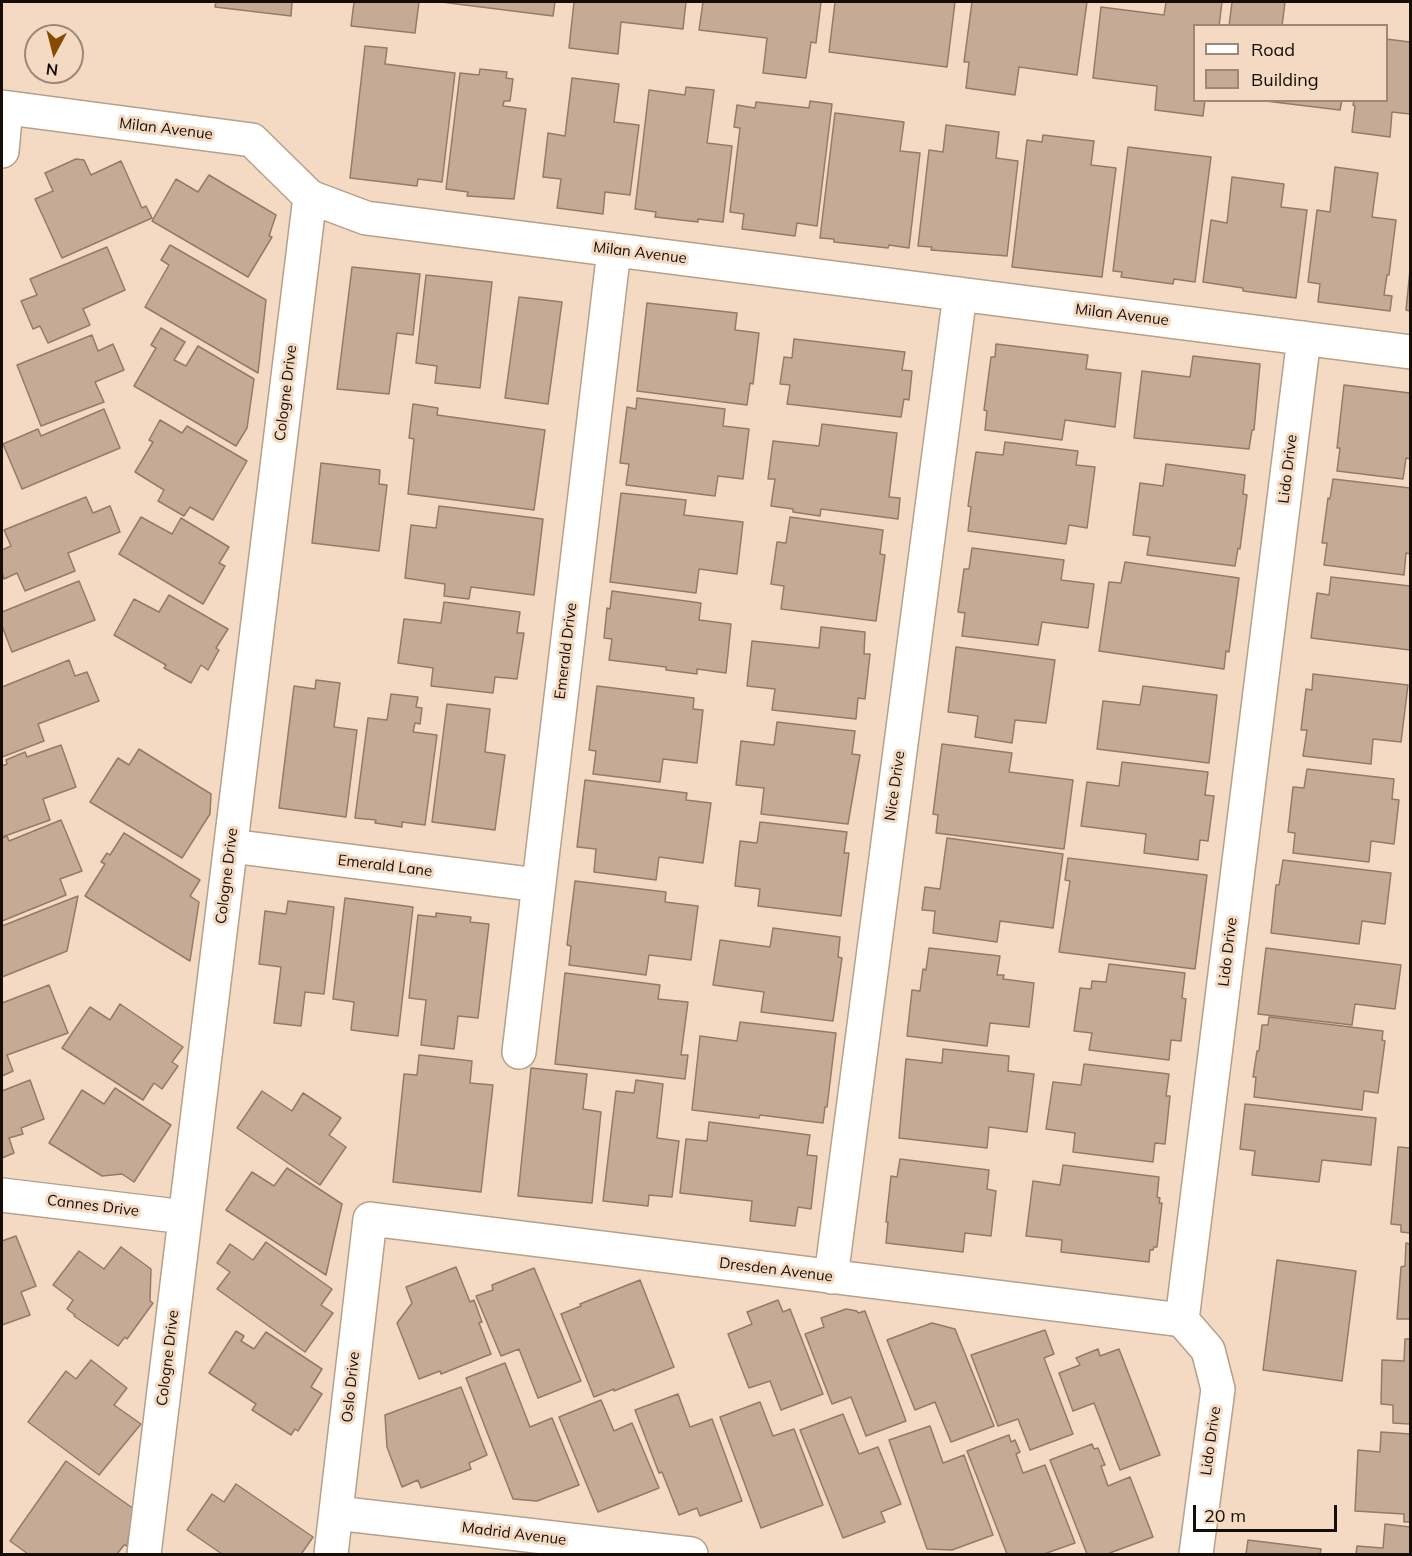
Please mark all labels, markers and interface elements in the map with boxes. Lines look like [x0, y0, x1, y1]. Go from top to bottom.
north arrow [24, 24, 84, 84]
legend [1193, 24, 1388, 102]
text: Road [1251, 38, 1295, 61]
text: N [45, 59, 59, 81]
text: Building [1251, 68, 1319, 91]
street label: Milan Avenue [118, 114, 214, 144]
street label: Milan Avenue [592, 238, 688, 268]
street label: Milan Avenue [1074, 300, 1170, 330]
street label: Cologne Drive [271, 344, 301, 442]
street label: Lido Drive [1275, 433, 1301, 505]
street label: Emerald Drive [551, 602, 581, 700]
street label: Nice Drive [881, 750, 909, 822]
street label: Cologne Drive [212, 827, 242, 925]
street label: Emerald Lane [337, 851, 433, 881]
street label: Lido Drive [1215, 916, 1241, 988]
street label: Cannes Drive [46, 1191, 140, 1221]
street label: Dresden Avenue [718, 1254, 834, 1286]
street label: Cologne Drive [153, 1309, 183, 1407]
street label: Oslo Drive [338, 1351, 364, 1423]
street label: Lido Drive [1197, 1405, 1225, 1477]
scale bar [1196, 1493, 1340, 1531]
text: 20 m [1204, 1504, 1246, 1527]
street label: Madrid Avenue [461, 1519, 567, 1549]

